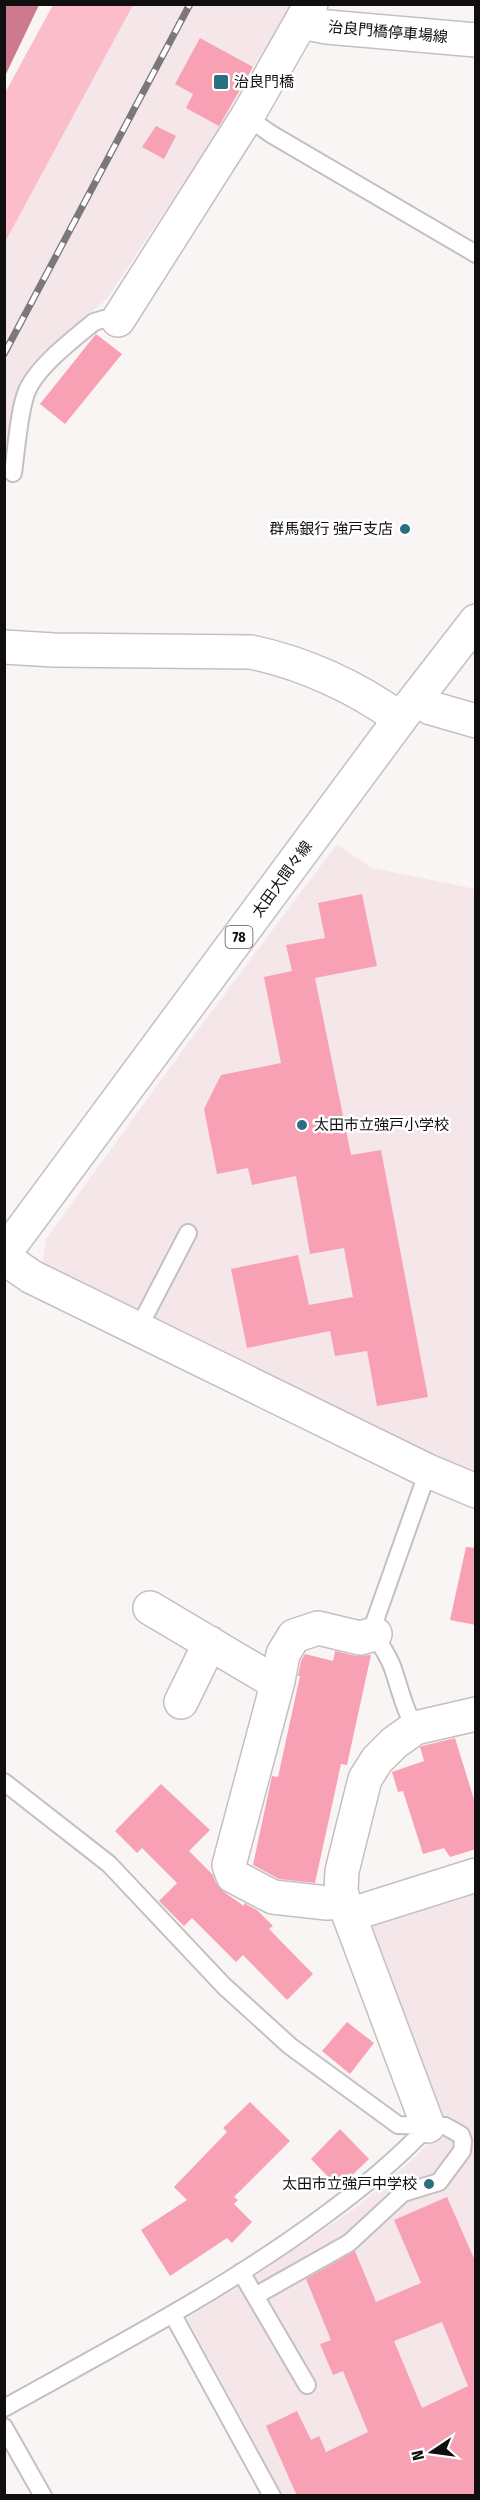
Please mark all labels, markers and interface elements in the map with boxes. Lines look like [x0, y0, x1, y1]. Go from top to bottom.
street label: 治良門橋停車場線 [327, 18, 449, 46]
marker: 治良門橋 [212, 73, 230, 91]
place label: 治良門橋 [234, 73, 294, 91]
place label: 群馬銀行 強戸支店 [269, 520, 393, 538]
marker: 群馬銀行 強戸支店 [398, 522, 412, 536]
street label: 太田大間々線 [248, 837, 316, 921]
road number: 78 [226, 926, 252, 948]
place label: 太田市立強戸小学校 [314, 1116, 449, 1134]
marker: 太田市立強戸小学校 [295, 1118, 309, 1132]
place label: 太田市立強戸中学校 [282, 2175, 417, 2193]
marker: 太田市立強戸中学校 [422, 2177, 436, 2191]
north arrow [402, 2422, 462, 2482]
text: N [408, 2448, 428, 2462]

